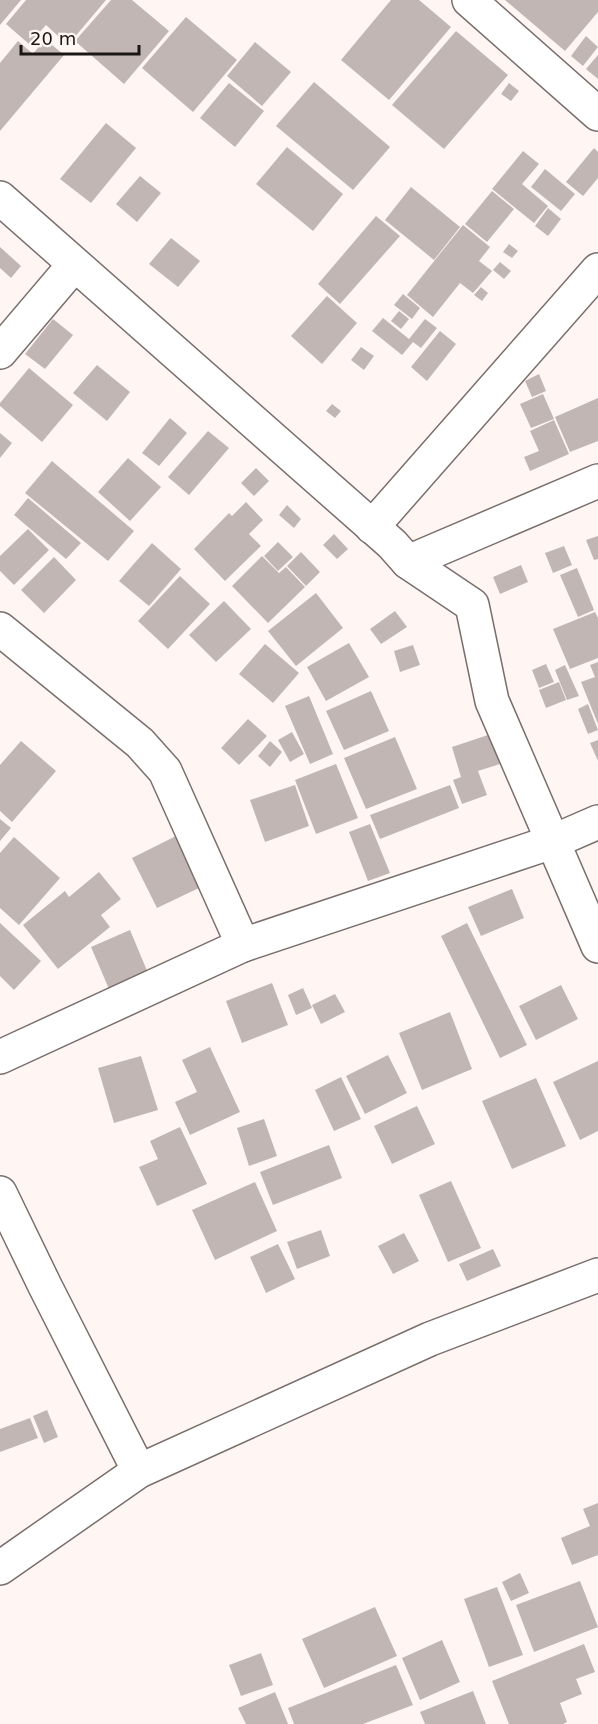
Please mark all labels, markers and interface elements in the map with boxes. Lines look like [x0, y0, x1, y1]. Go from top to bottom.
scale bar [21, 18, 140, 56]
text: 20 m [30, 28, 76, 49]

